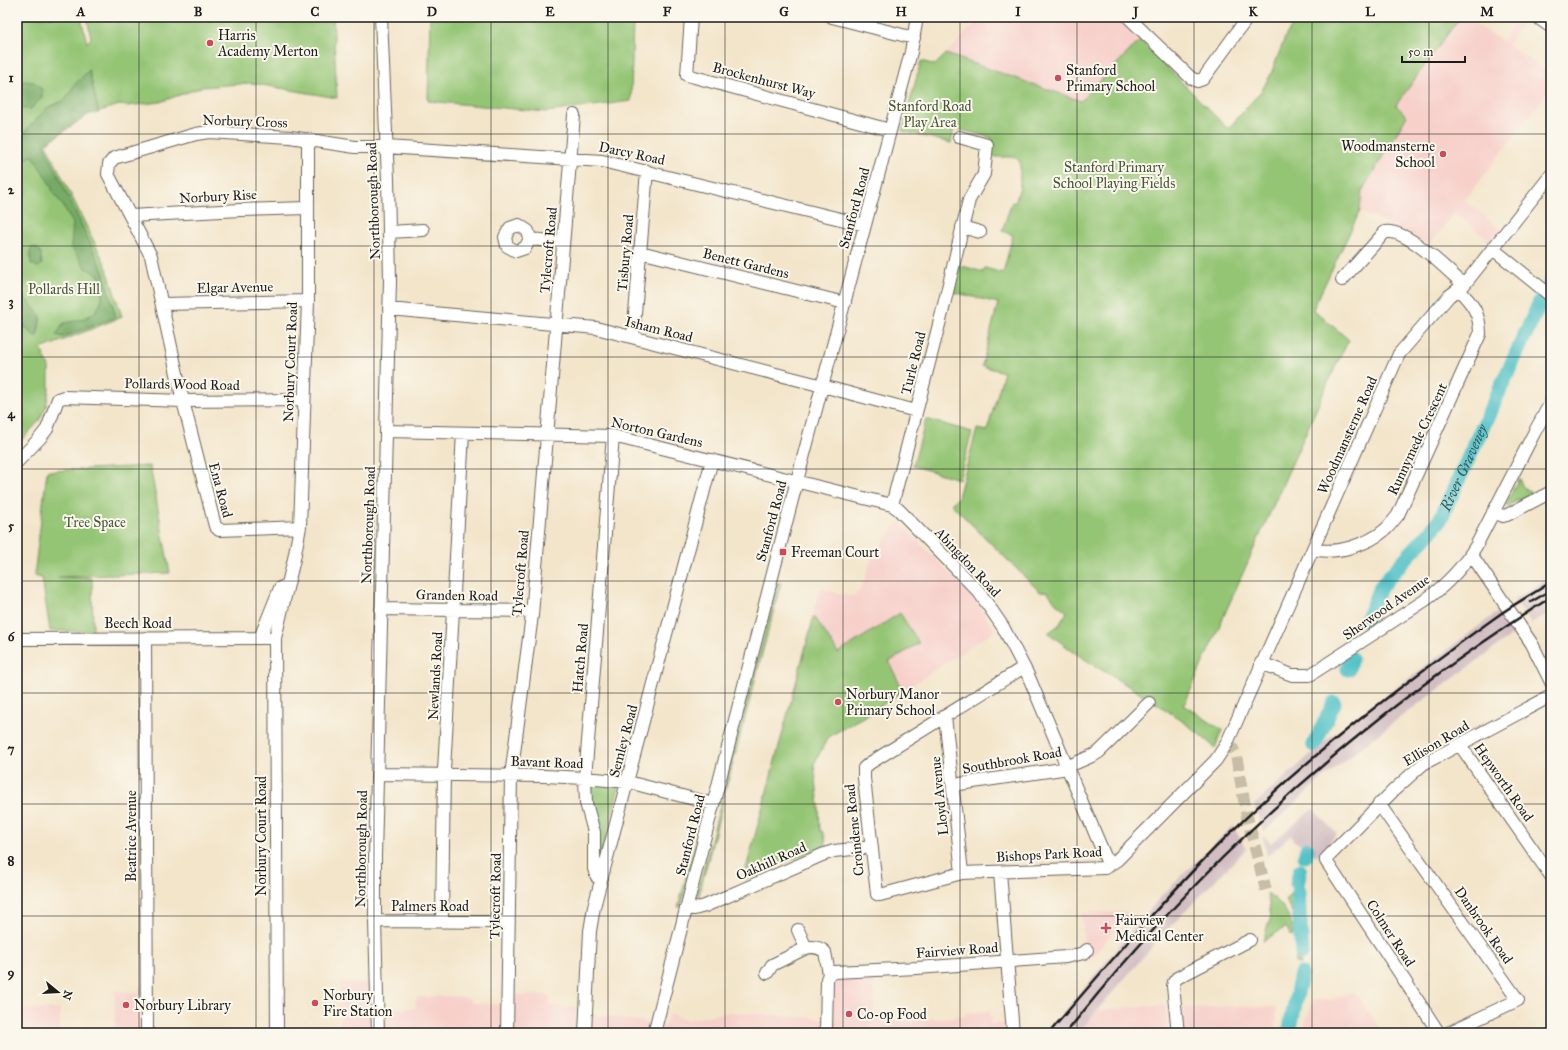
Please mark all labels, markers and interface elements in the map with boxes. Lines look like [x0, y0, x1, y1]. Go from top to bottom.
text: A [76, 4, 86, 20]
text: B [194, 4, 203, 20]
text: C [311, 4, 320, 20]
text: D [427, 4, 437, 20]
text: E [545, 4, 555, 20]
text: F [663, 4, 672, 20]
text: G [779, 4, 789, 20]
text: H [895, 4, 907, 20]
text: I [1015, 4, 1021, 20]
text: J [1131, 4, 1139, 20]
text: K [1248, 4, 1258, 20]
text: L [1365, 4, 1375, 20]
text: M [1480, 4, 1494, 20]
place label: Harris Academy Merton [217, 27, 319, 60]
marker: Harris Academy Merton [205, 38, 215, 48]
scale bar [1402, 38, 1465, 64]
text: 50 m [1408, 45, 1433, 59]
street label: Brockenhurst Way [711, 59, 818, 102]
place label: Stanford Primary School [1066, 62, 1155, 95]
text: 1 [8, 70, 14, 86]
marker: Stanford Primary School [1053, 73, 1063, 83]
park label: Stanford Road Play Area [888, 98, 972, 131]
street label: Norbury Cross [202, 112, 288, 131]
street label: Darcy Road [597, 138, 667, 169]
place label: Woodmansterne School [1341, 138, 1435, 171]
street label: Northborough Road [363, 142, 384, 260]
marker: Woodmansterne School [1438, 149, 1448, 159]
park label: Stanford Primary School Playing Fields [1053, 159, 1175, 192]
street label: Stanford Road [835, 166, 873, 251]
text: 2 [8, 182, 15, 198]
street label: Norbury Rise [179, 186, 257, 207]
street label: Tylecroft Road [536, 206, 561, 294]
street label: Tisbury Road [614, 214, 637, 292]
street label: Benett Gardens [701, 245, 791, 282]
street label: Elgar Avenue [197, 278, 274, 297]
park label: Pollards Hill [28, 281, 100, 298]
text: 3 [8, 294, 14, 310]
street label: Norbury Court Road [280, 302, 301, 422]
street label: Isham Road [623, 313, 695, 346]
street label: Turle Road [897, 330, 930, 396]
street label: Woodmansterne Road [1314, 374, 1381, 497]
street label: Pollards Wood Road [124, 375, 240, 394]
street label: Runnymede Crescent [1384, 380, 1451, 498]
text: 4 [7, 406, 15, 422]
street label: Norton Gardens [609, 414, 704, 451]
water label: River Graveney [1436, 420, 1492, 515]
street label: Ena Road [205, 461, 236, 520]
street label: Northborough Road [358, 466, 379, 584]
street label: Stanford Road [752, 479, 790, 564]
park label: Tree Space [64, 514, 126, 531]
text: 5 [8, 518, 15, 534]
street label: Abingdon Road [930, 523, 1004, 601]
street label: Tylecroft Road [508, 529, 533, 617]
place label: Freeman Court [791, 544, 879, 561]
marker: Freeman Court [778, 547, 788, 557]
street label: Sherwood Avenue [1339, 571, 1433, 644]
street label: Granden Road [416, 586, 498, 605]
street label: Beech Road [104, 615, 172, 632]
street label: Hatch Road [569, 623, 592, 693]
text: 6 [8, 629, 16, 645]
street label: Newlands Road [425, 631, 446, 721]
place label: Norbury Manor Primary School [846, 686, 940, 719]
marker: Norbury Manor Primary School [833, 697, 843, 707]
street label: Semley Road [606, 703, 641, 779]
street label: Ellison Road [1400, 717, 1472, 770]
street label: Hepworth Road [1470, 740, 1537, 825]
text: 7 [8, 741, 15, 757]
street label: Southbrook Road [961, 743, 1063, 778]
street label: Bavant Road [510, 753, 584, 772]
street label: Lloyd Avenue [927, 755, 952, 836]
street label: Norbury Court Road [253, 776, 270, 896]
street label: Croindene Road [841, 783, 868, 877]
street label: Beatrice Avenue [123, 790, 140, 882]
street label: Northborough Road [352, 790, 371, 908]
street label: Stanford Road [672, 793, 709, 878]
street label: Oakhill Road [733, 838, 809, 885]
street label: Bishops Park Road [995, 843, 1103, 866]
text: 8 [8, 853, 15, 869]
street label: Tylecroft Road [486, 853, 505, 939]
street label: Danbrook Road [1451, 884, 1516, 967]
street label: Colmer Road [1363, 897, 1418, 970]
street label: Palmers Road [391, 898, 469, 915]
place label: Fairview Medical Center [1115, 912, 1204, 945]
marker: Fairview Medical Center [1100, 922, 1112, 934]
street label: Fairview Road [915, 939, 999, 962]
text: 9 [8, 965, 15, 981]
north arrow [38, 972, 78, 1012]
place label: Norbury Fire Station [323, 987, 393, 1020]
text: N [59, 988, 75, 1002]
place label: Norbury Library [134, 997, 231, 1014]
marker: Norbury Fire Station [310, 998, 320, 1008]
marker: Norbury Library [121, 1000, 131, 1010]
place label: Co-op Food [857, 1006, 927, 1023]
marker: Co-op Food [844, 1009, 854, 1019]

